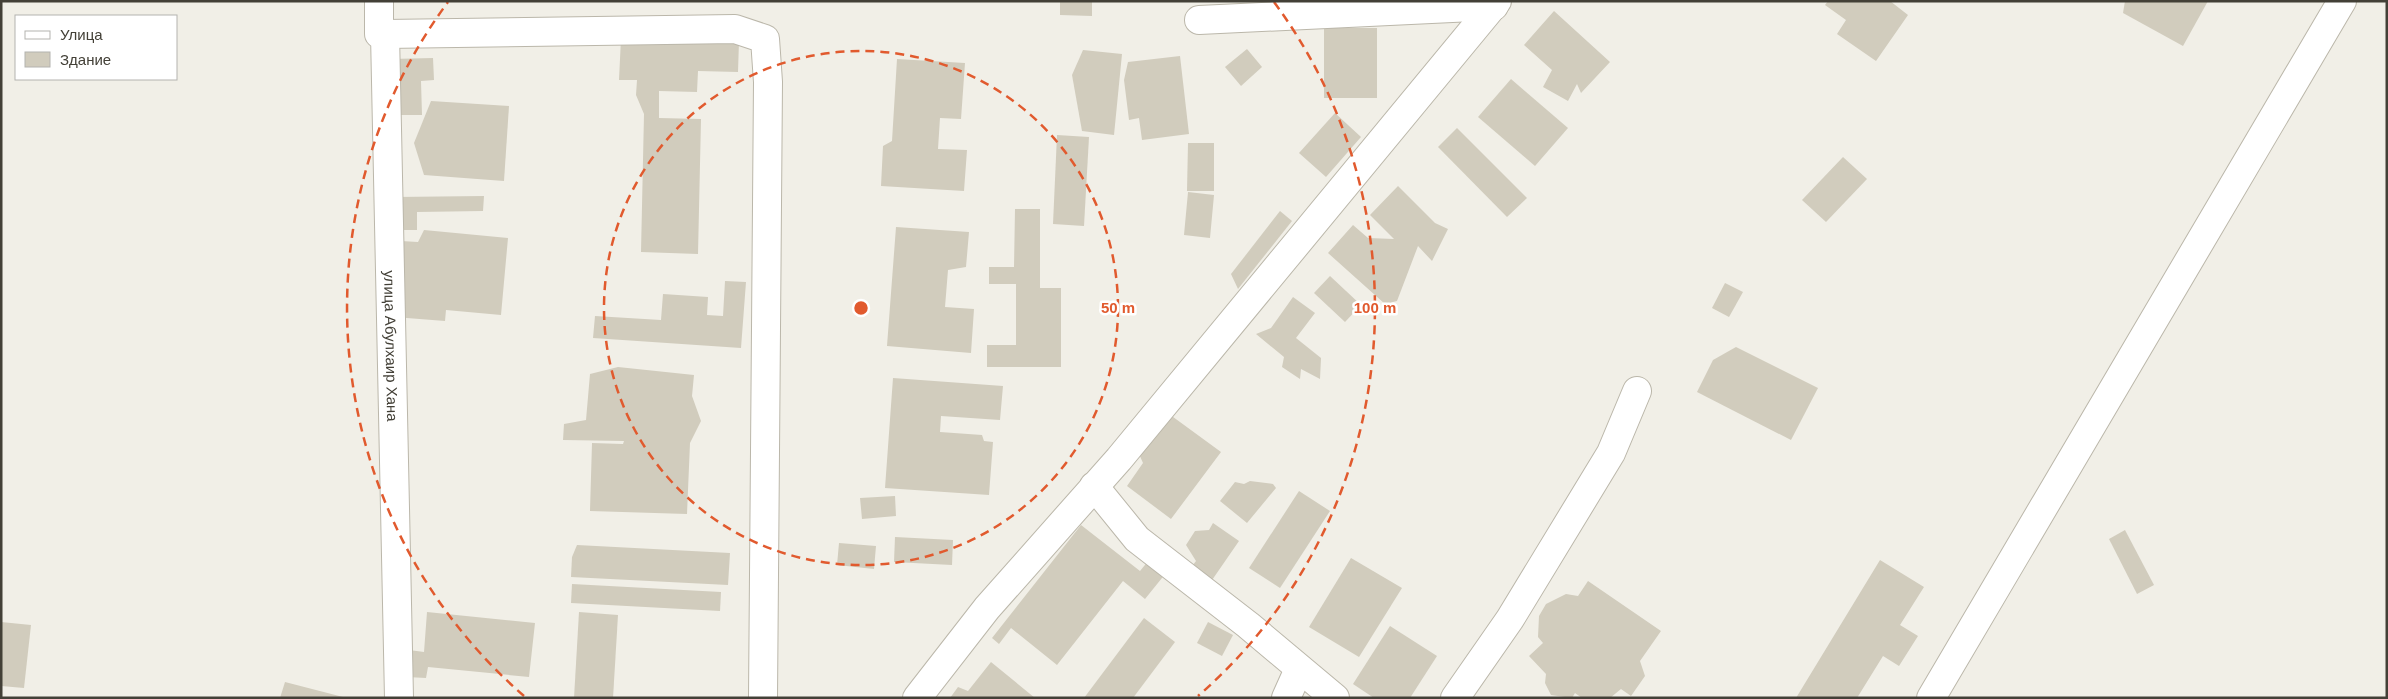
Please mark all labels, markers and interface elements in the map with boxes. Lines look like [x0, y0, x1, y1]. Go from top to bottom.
legend [15, 15, 178, 80]
text: Улица [60, 26, 103, 43]
text: Здание [60, 51, 111, 68]
street label: улица Абулхаир Хана [381, 270, 402, 422]
centre of rings [852, 299, 870, 317]
text: 50 m [1101, 299, 1135, 316]
text: 100 m [1354, 299, 1396, 316]

